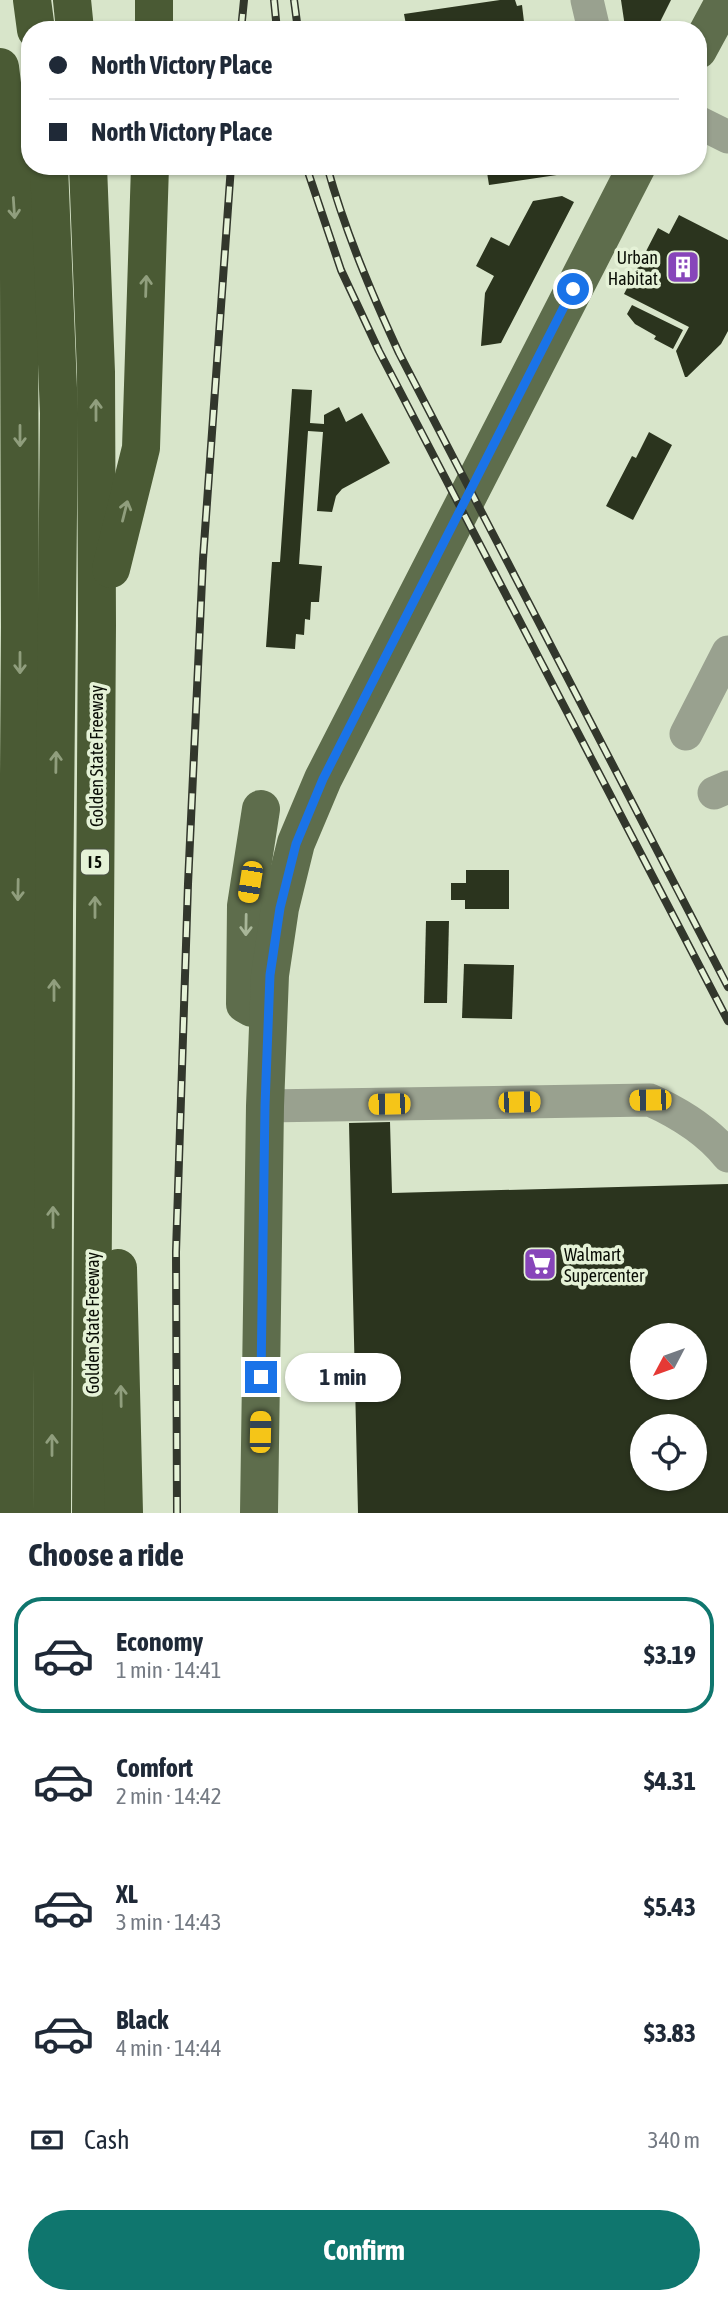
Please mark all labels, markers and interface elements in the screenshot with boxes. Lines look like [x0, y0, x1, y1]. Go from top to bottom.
text: North Victory Place [91, 50, 273, 80]
text: North Victory Place [91, 117, 273, 147]
one-way arrow [8, 196, 21, 219]
place label: Urban Habitat [608, 247, 658, 289]
building icon: Urban Habitat [664, 248, 702, 286]
route start [557, 273, 589, 305]
one-way arrow [139, 274, 153, 297]
one-way arrow [89, 399, 103, 422]
one-way arrow [13, 424, 27, 447]
one-way arrow [119, 500, 132, 523]
one-way arrow [13, 651, 26, 674]
street label: Golden State Freeway [86, 685, 107, 827]
one-way arrow [49, 751, 63, 774]
road number: I 5 [81, 849, 109, 874]
car [237, 860, 264, 904]
one-way arrow [11, 879, 25, 902]
one-way arrow [88, 896, 102, 919]
one-way arrow [239, 914, 253, 937]
one-way arrow [47, 979, 61, 1002]
car [629, 1089, 672, 1111]
car [498, 1091, 541, 1113]
car [368, 1093, 411, 1115]
one-way arrow [46, 1206, 60, 1229]
place label: Walmart Supercenter [564, 1244, 645, 1286]
supermarket icon: Walmart Supercenter [521, 1245, 559, 1283]
street label: Golden State Freeway [82, 1252, 103, 1394]
north arrow [630, 1323, 707, 1400]
map controls [630, 1323, 707, 1491]
callout: 1 min [286, 1352, 401, 1402]
route end [245, 1361, 277, 1393]
text: 1 min [320, 1364, 366, 1390]
one-way arrow [115, 1385, 128, 1408]
car [250, 1411, 271, 1453]
button: locate [630, 1414, 707, 1491]
one-way arrow [45, 1434, 59, 1457]
text: Choose a ride [28, 1536, 184, 1573]
icon: car [32, 1624, 95, 1687]
text: Economy [116, 1627, 203, 1657]
text: $3.19 [644, 1640, 696, 1670]
text: 1 min · 14:41 [116, 1657, 222, 1683]
icon: car [32, 1750, 95, 1813]
text: Comfort [116, 1753, 193, 1783]
text: $4.31 [644, 1766, 696, 1796]
text: 2 min · 14:42 [116, 1783, 222, 1809]
icon: car [32, 1876, 95, 1939]
text: XL [116, 1879, 138, 1909]
text: $5.43 [644, 1892, 696, 1922]
text: 3 min · 14:43 [116, 1909, 222, 1935]
icon: car [32, 2002, 95, 2065]
text: Black [116, 2005, 168, 2035]
text: $3.83 [644, 2018, 696, 2048]
text: 4 min · 14:44 [116, 2035, 222, 2061]
icon: cash [28, 2121, 66, 2159]
text: Cash [84, 2125, 130, 2155]
text: 340 m [648, 2127, 700, 2153]
button: Confirm [28, 2210, 700, 2290]

